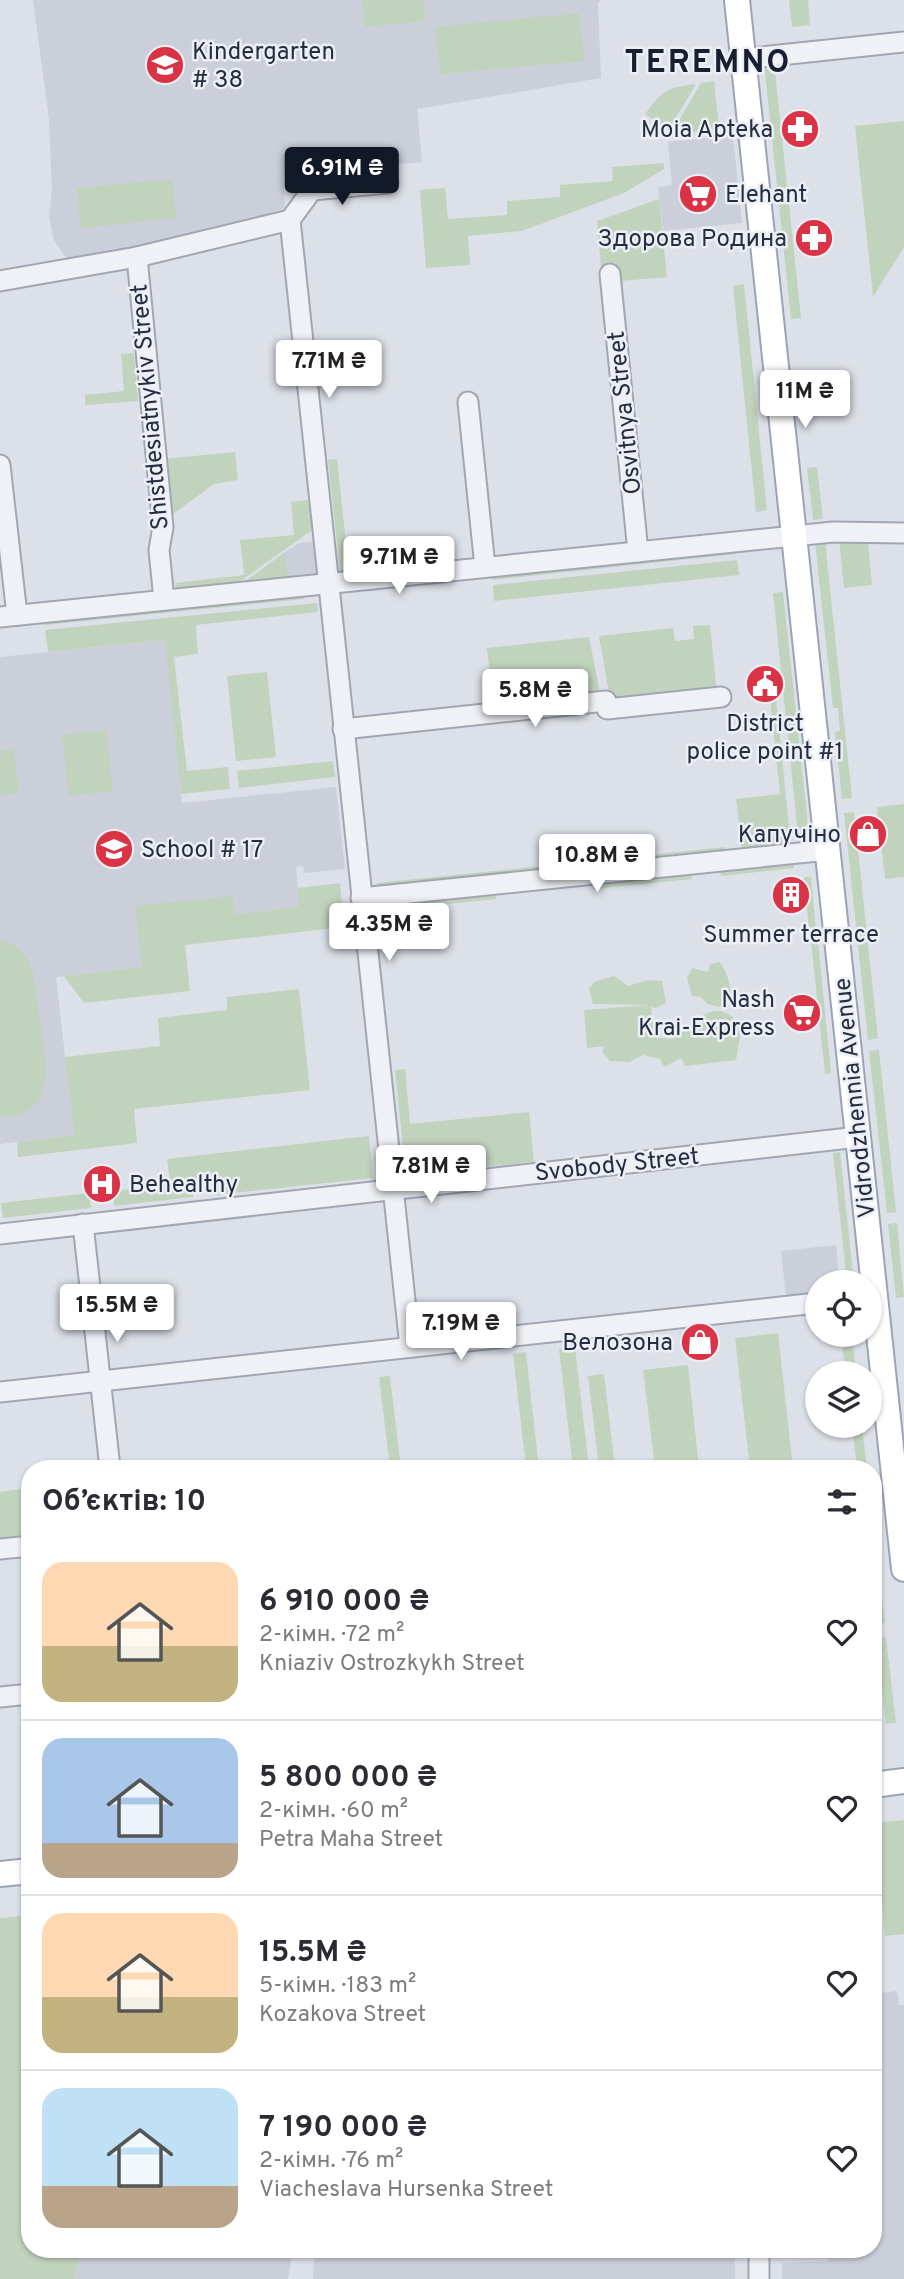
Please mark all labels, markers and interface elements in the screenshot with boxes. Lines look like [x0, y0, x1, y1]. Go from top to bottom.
place label: Kindergarten # 38 [192, 38, 335, 96]
school or university icon: Kindergarten # 38 [144, 44, 186, 86]
district label: TEREMNO [625, 44, 791, 84]
pharmacy icon: Moia Apteka [779, 108, 821, 150]
place label: Moia Apteka [641, 116, 773, 146]
pin: 6.91M ₴ [277, 148, 407, 207]
text: 6.91M ₴ [301, 155, 383, 184]
supermarket icon: Elehant [677, 173, 719, 215]
place label: Elehant [725, 181, 807, 211]
pharmacy icon: Здорова Родина [793, 217, 835, 259]
place label: Здорова Родина [597, 225, 787, 255]
street label: Shistdesiatnykiv Street [125, 283, 177, 531]
street label: Osvitnya Street [602, 330, 649, 496]
pin: 7.71M ₴ [264, 340, 394, 400]
text: 7.71M ₴ [292, 348, 366, 377]
pin: 11M ₴ [756, 370, 854, 430]
text: 11M ₴ [776, 378, 834, 407]
pin: 9.71M ₴ [334, 536, 464, 596]
text: 9.71M ₴ [359, 544, 439, 573]
public building icon: District police point #1 [744, 663, 786, 705]
pin: 5.8M ₴ [478, 670, 592, 729]
text: 5.8M ₴ [498, 677, 572, 706]
place label: District police point #1 [686, 710, 844, 768]
shop icon: Капучіно [847, 813, 889, 855]
place label: Капучіно [738, 821, 841, 851]
school or university icon: School # 17 [93, 828, 135, 870]
pin: 10.8M ₴ [532, 834, 662, 894]
place label: School # 17 [141, 836, 263, 866]
text: 10.8M ₴ [555, 842, 639, 871]
building icon: Summer terrace [770, 874, 812, 916]
pin: 4.35M ₴ [324, 904, 454, 963]
text: 4.35M ₴ [345, 911, 433, 940]
place label: Summer terrace [703, 921, 879, 951]
street label: Vidrodzhennia Avenue [828, 976, 884, 1219]
place label: Nash Krai-Express [638, 986, 775, 1044]
supermarket icon: Nash Krai-Express [781, 992, 823, 1034]
street label: Svobody Street [534, 1142, 701, 1190]
pin: 7.81M ₴ [366, 1146, 496, 1205]
text: 7.81M ₴ [392, 1153, 470, 1182]
hospital icon: Behealthy [81, 1163, 123, 1205]
place label: Behealthy [129, 1171, 238, 1201]
map controls [805, 1270, 882, 1438]
button: locate [805, 1270, 882, 1347]
pin: 15.5M ₴ [52, 1284, 182, 1344]
text: 15.5M ₴ [76, 1292, 158, 1321]
pin: 7.19M ₴ [396, 1302, 526, 1362]
text: 7.19M ₴ [422, 1310, 500, 1339]
shop icon: Велозона [679, 1321, 721, 1363]
place label: Велозона [562, 1329, 673, 1359]
button: layers [805, 1361, 882, 1438]
icon: filters [823, 1483, 861, 1521]
text: Об’єктів: 10 [42, 1484, 206, 1521]
text: 6 910 000 ₴ [259, 1584, 429, 1621]
icon: home [98, 1590, 182, 1674]
icon: heart [823, 1613, 861, 1651]
text: 2-кімн. · 72 m² [259, 1621, 404, 1650]
text: Kniaziv Ostrozkykh Street [259, 1650, 525, 1679]
text: 5 800 000 ₴ [259, 1760, 437, 1797]
icon: home [98, 1766, 182, 1850]
icon: heart [823, 1789, 861, 1827]
text: 2-кімн. · 60 m² [259, 1797, 408, 1826]
text: Petra Maha Street [259, 1826, 443, 1855]
text: 15.5M ₴ [259, 1935, 366, 1972]
icon: home [98, 1941, 182, 2025]
icon: heart [823, 1964, 861, 2002]
text: 5-кімн. · 183 m² [259, 1972, 416, 2001]
text: Kozakova Street [259, 2001, 426, 2030]
text: 7 190 000 ₴ [259, 2110, 427, 2147]
icon: home [98, 2116, 182, 2200]
icon: heart [823, 2139, 861, 2177]
text: 2-кімн. · 76 m² [259, 2147, 403, 2176]
text: Viacheslava Hursenka Street [259, 2176, 553, 2205]

